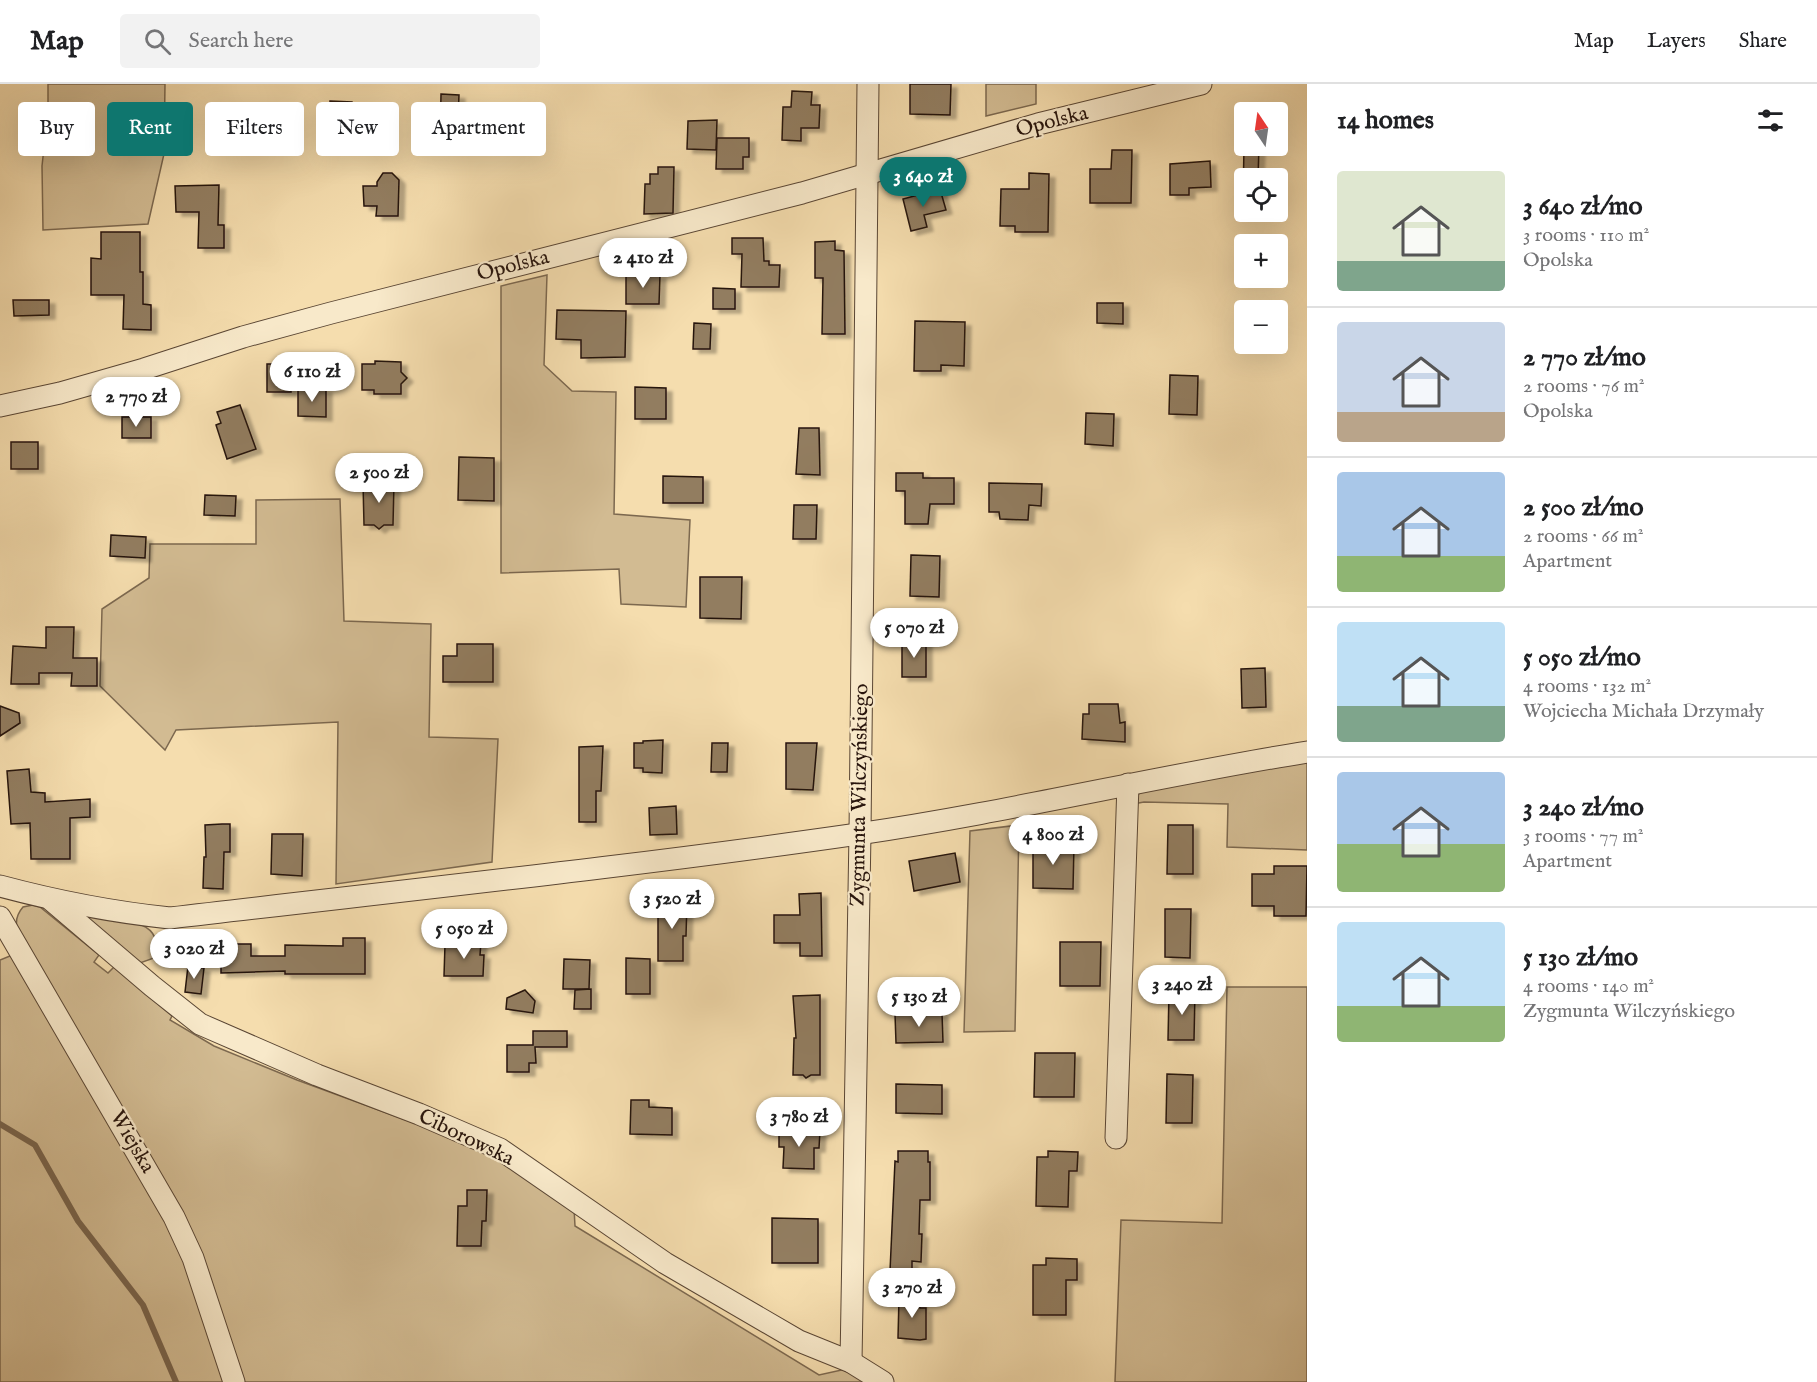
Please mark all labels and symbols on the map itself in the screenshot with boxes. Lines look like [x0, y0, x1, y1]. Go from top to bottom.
street label: Opolska [1013, 100, 1092, 144]
north arrow [1234, 102, 1288, 156]
pin: 3 640 zł [861, 157, 985, 208]
pin: 2 410 zł [581, 238, 705, 289]
street label: Opolska [474, 244, 553, 288]
pin: 6 110 zł [250, 352, 374, 403]
pin: 2 770 zł [74, 377, 198, 428]
pin: 2 500 zł [317, 453, 441, 504]
pin: 5 070 zł [852, 608, 976, 659]
street label: Zygmunta Wilczyńskiego [845, 683, 875, 907]
pin: 4 800 zł [991, 815, 1115, 866]
pin: 3 520 zł [610, 879, 734, 930]
pin: 5 050 zł [402, 909, 526, 960]
pin: 3 020 zł [132, 929, 256, 980]
pin: 3 240 zł [1120, 965, 1244, 1016]
pin: 5 130 zł [857, 977, 981, 1028]
pin: 3 780 zł [737, 1097, 861, 1148]
street label: Ciborowska [414, 1103, 519, 1173]
street label: Wiejska [103, 1106, 161, 1179]
pin: 3 270 zł [850, 1268, 974, 1319]

